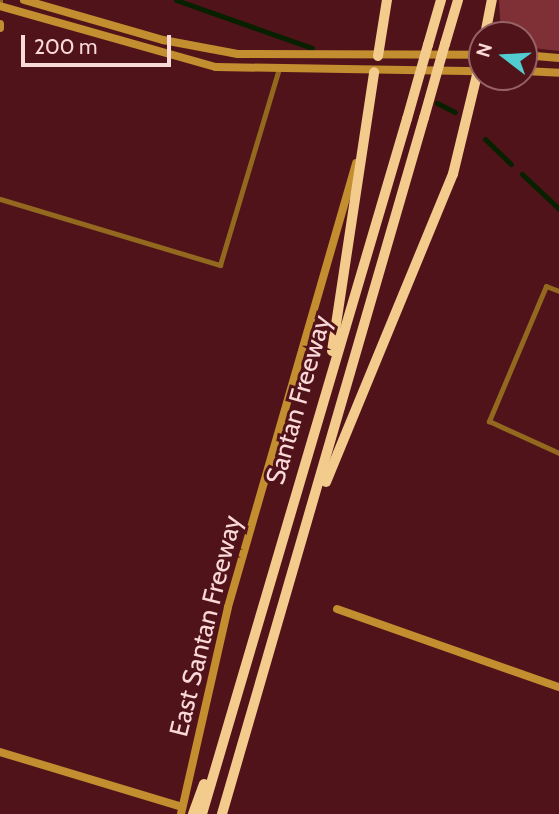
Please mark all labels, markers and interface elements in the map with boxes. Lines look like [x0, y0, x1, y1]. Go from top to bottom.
scale bar [24, 21, 175, 65]
north arrow [468, 21, 538, 91]
text: 200 m [34, 34, 97, 59]
text: N [471, 41, 497, 60]
street label: Santan Freeway [260, 312, 338, 488]
street label: East Santan Freeway [163, 512, 249, 740]

